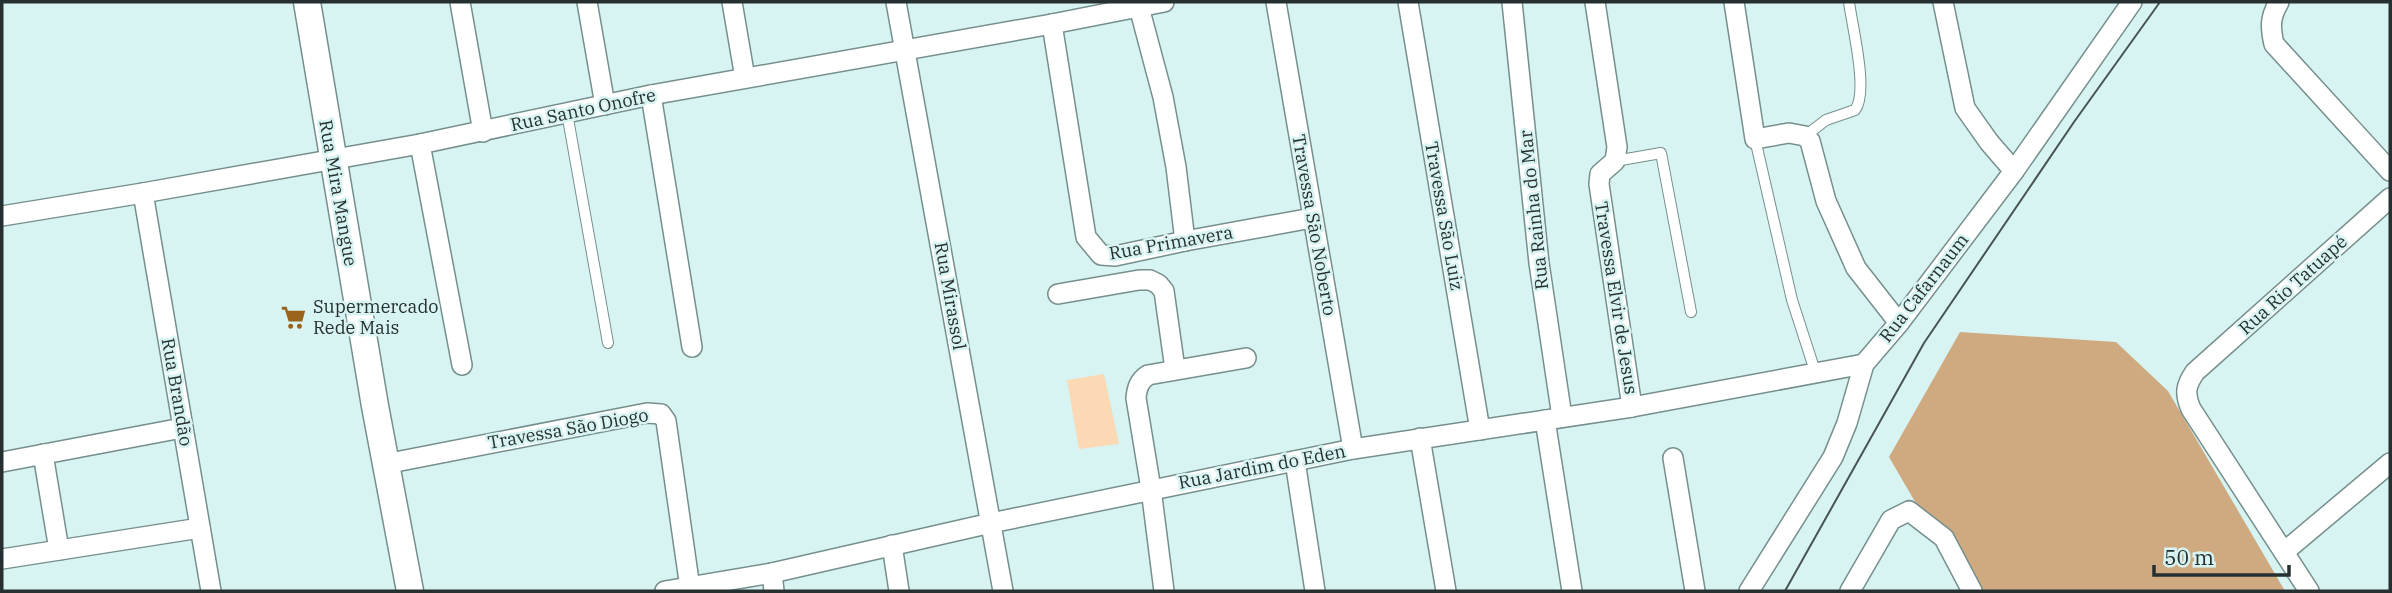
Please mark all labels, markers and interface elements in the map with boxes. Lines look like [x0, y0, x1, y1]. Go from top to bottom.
street label: Rua Santo Onofre [508, 83, 658, 136]
street label: Rua Mira Mangue [314, 118, 363, 268]
street label: Rua Rainha do Mar [1514, 129, 1553, 291]
street label: Travessa São Noberto [1287, 132, 1342, 317]
street label: Travessa São Luiz [1420, 140, 1469, 292]
street label: Travessa Elvir de Jesus [1590, 200, 1643, 396]
street label: Rua Primavera [1107, 220, 1235, 265]
street label: Rua Cafarnaum [1874, 229, 1973, 347]
street label: Rua Rio Tatuapé [2234, 230, 2352, 339]
street label: Rua Mirassol [930, 240, 971, 352]
place label: Supermercado Rede Mais [313, 295, 439, 339]
supermarket icon: Supermercado Rede Mais [279, 303, 307, 331]
street label: Rua Brandão [157, 336, 198, 448]
street label: Travessa São Diogo [486, 403, 650, 454]
street label: Rua Jardim do Eden [1176, 439, 1347, 494]
scale bar [2154, 534, 2289, 578]
text: 50 m [2164, 543, 2214, 571]

